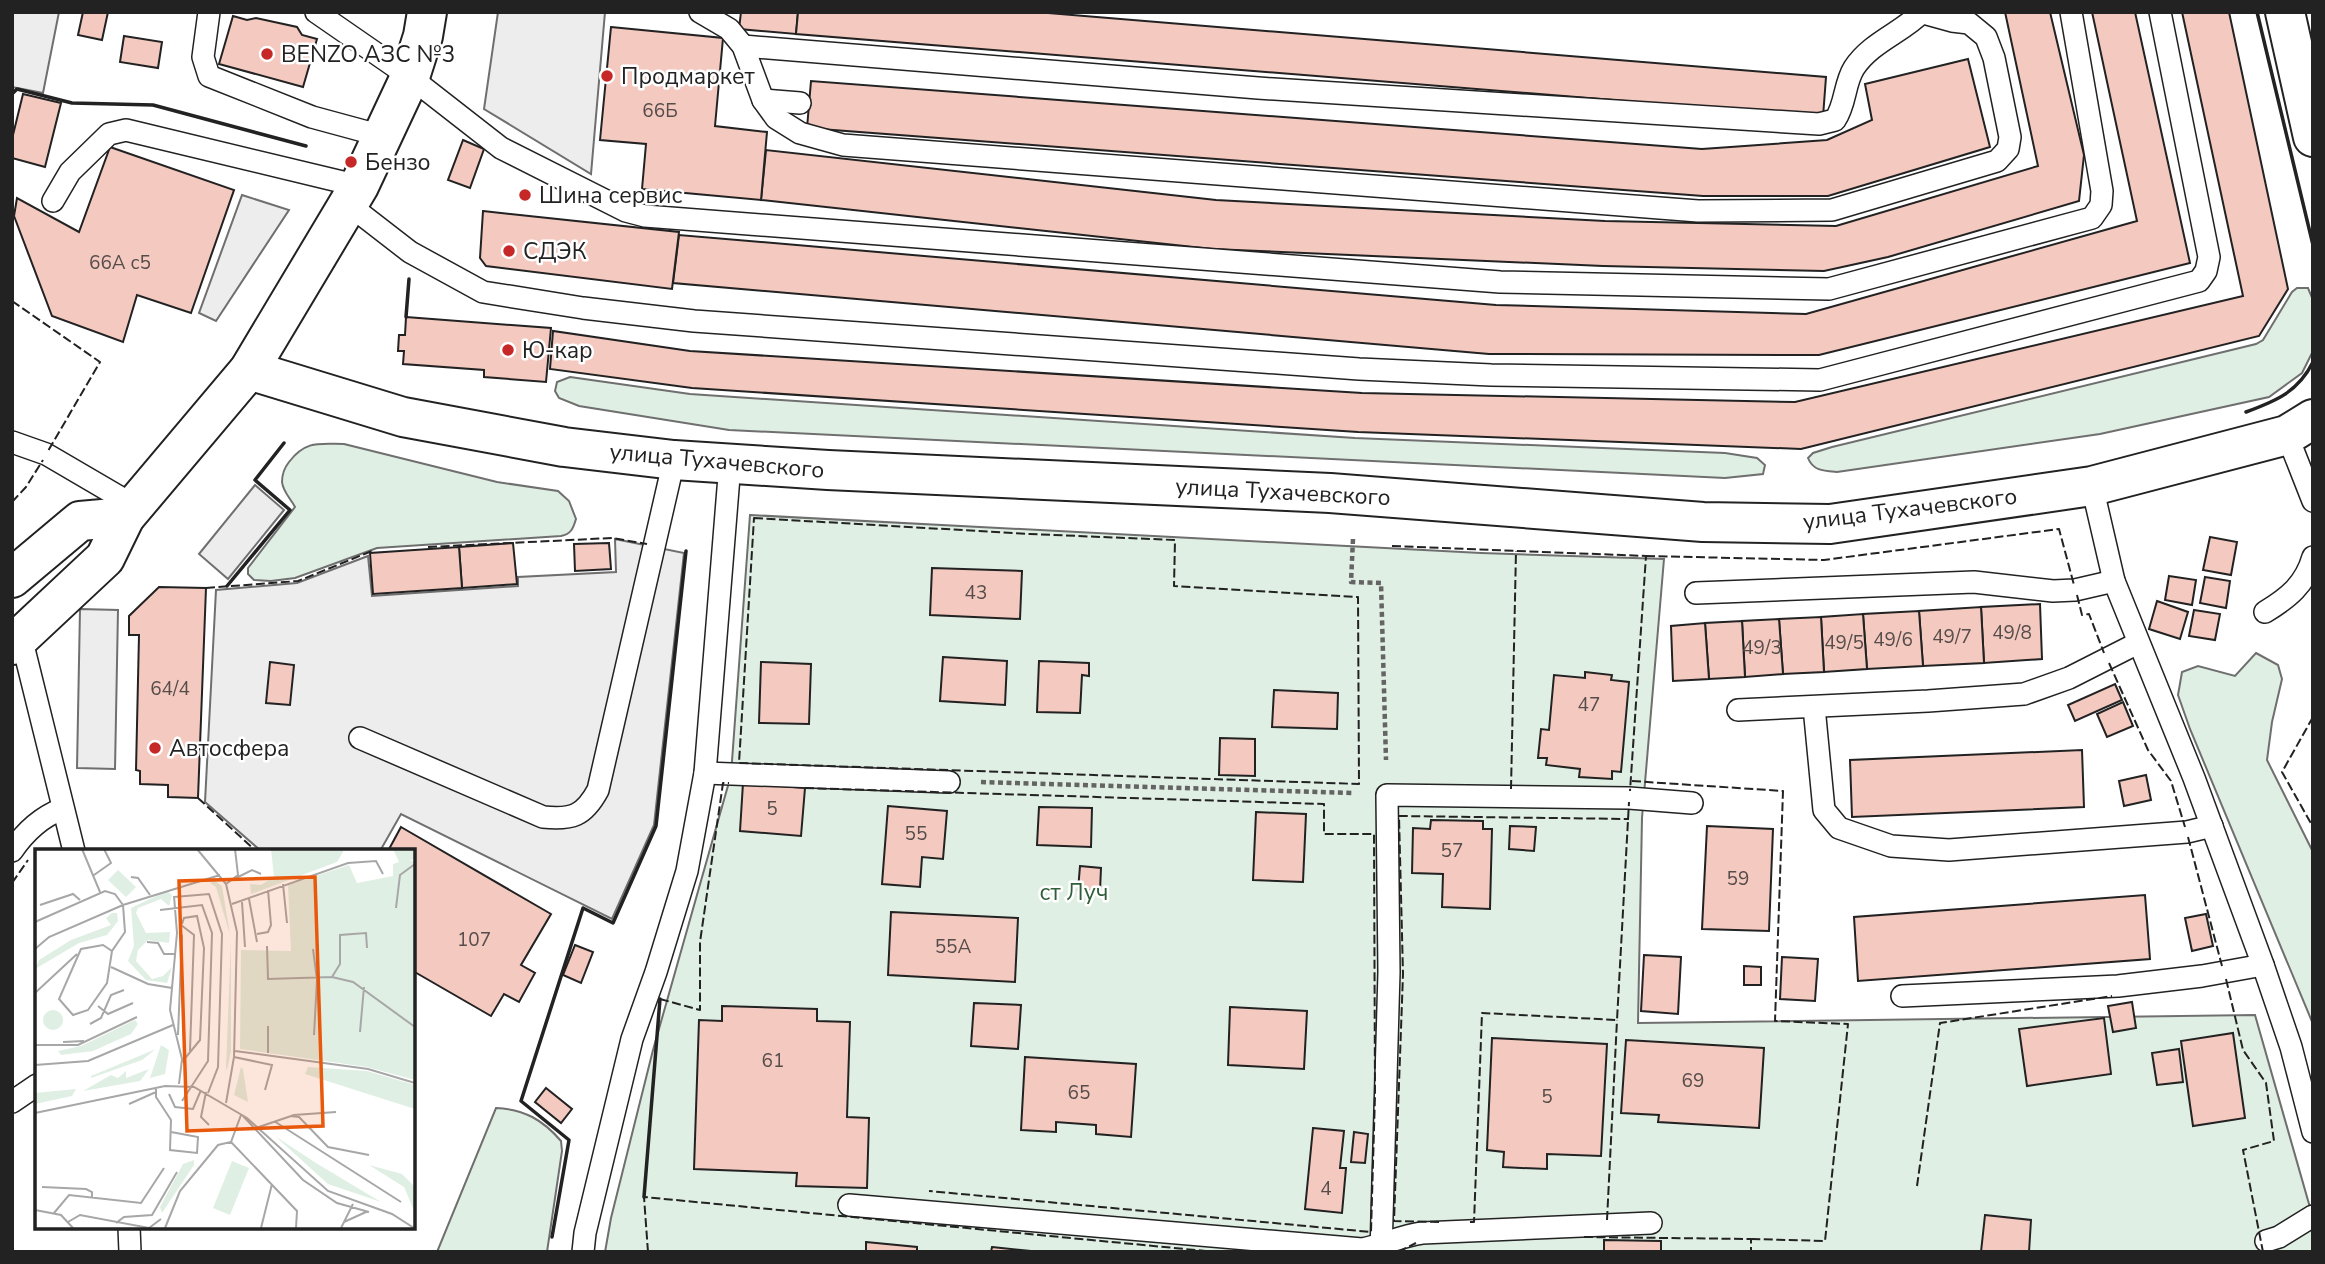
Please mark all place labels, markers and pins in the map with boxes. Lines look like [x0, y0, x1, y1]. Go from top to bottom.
place label: BENZO АЗС №3 [281, 39, 455, 70]
marker: BENZO АЗС №3 [259, 46, 275, 62]
place label: Продмаркет [621, 61, 755, 92]
marker: Продмаркет [599, 68, 615, 84]
place label: Бензо [365, 147, 431, 178]
marker: Бензо [343, 154, 359, 170]
place label: Шина сервис [539, 180, 682, 211]
marker: Шина сервис [517, 187, 533, 203]
place label: СДЭК [523, 236, 587, 267]
marker: СДЭК [501, 243, 517, 259]
place label: Ю-кар [522, 335, 593, 366]
marker: Ю-кар [500, 342, 516, 358]
place label: Автосфера [169, 733, 289, 764]
marker: Автосфера [147, 740, 163, 756]

